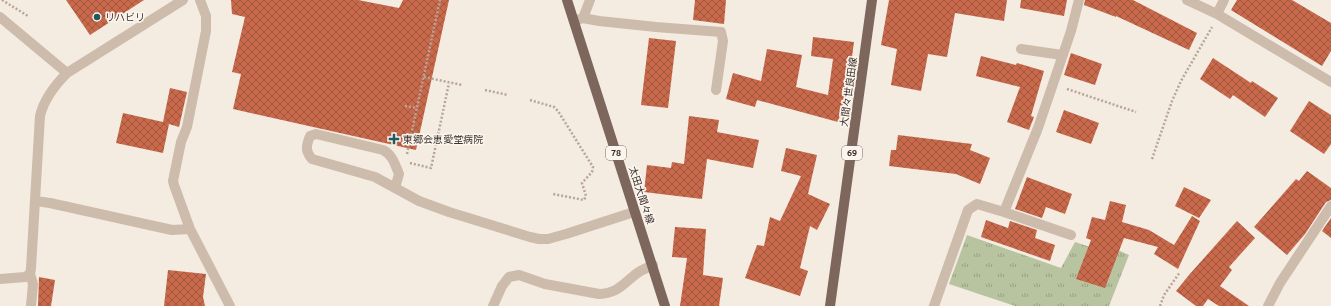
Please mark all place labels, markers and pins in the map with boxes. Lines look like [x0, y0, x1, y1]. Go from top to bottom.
marker: リハビリ [92, 12, 102, 22]
place label: リハビリ [105, 12, 145, 23]
marker: 東郷会恵愛堂病院 [388, 133, 400, 145]
place label: 東郷会恵愛堂病院 [403, 134, 483, 145]

